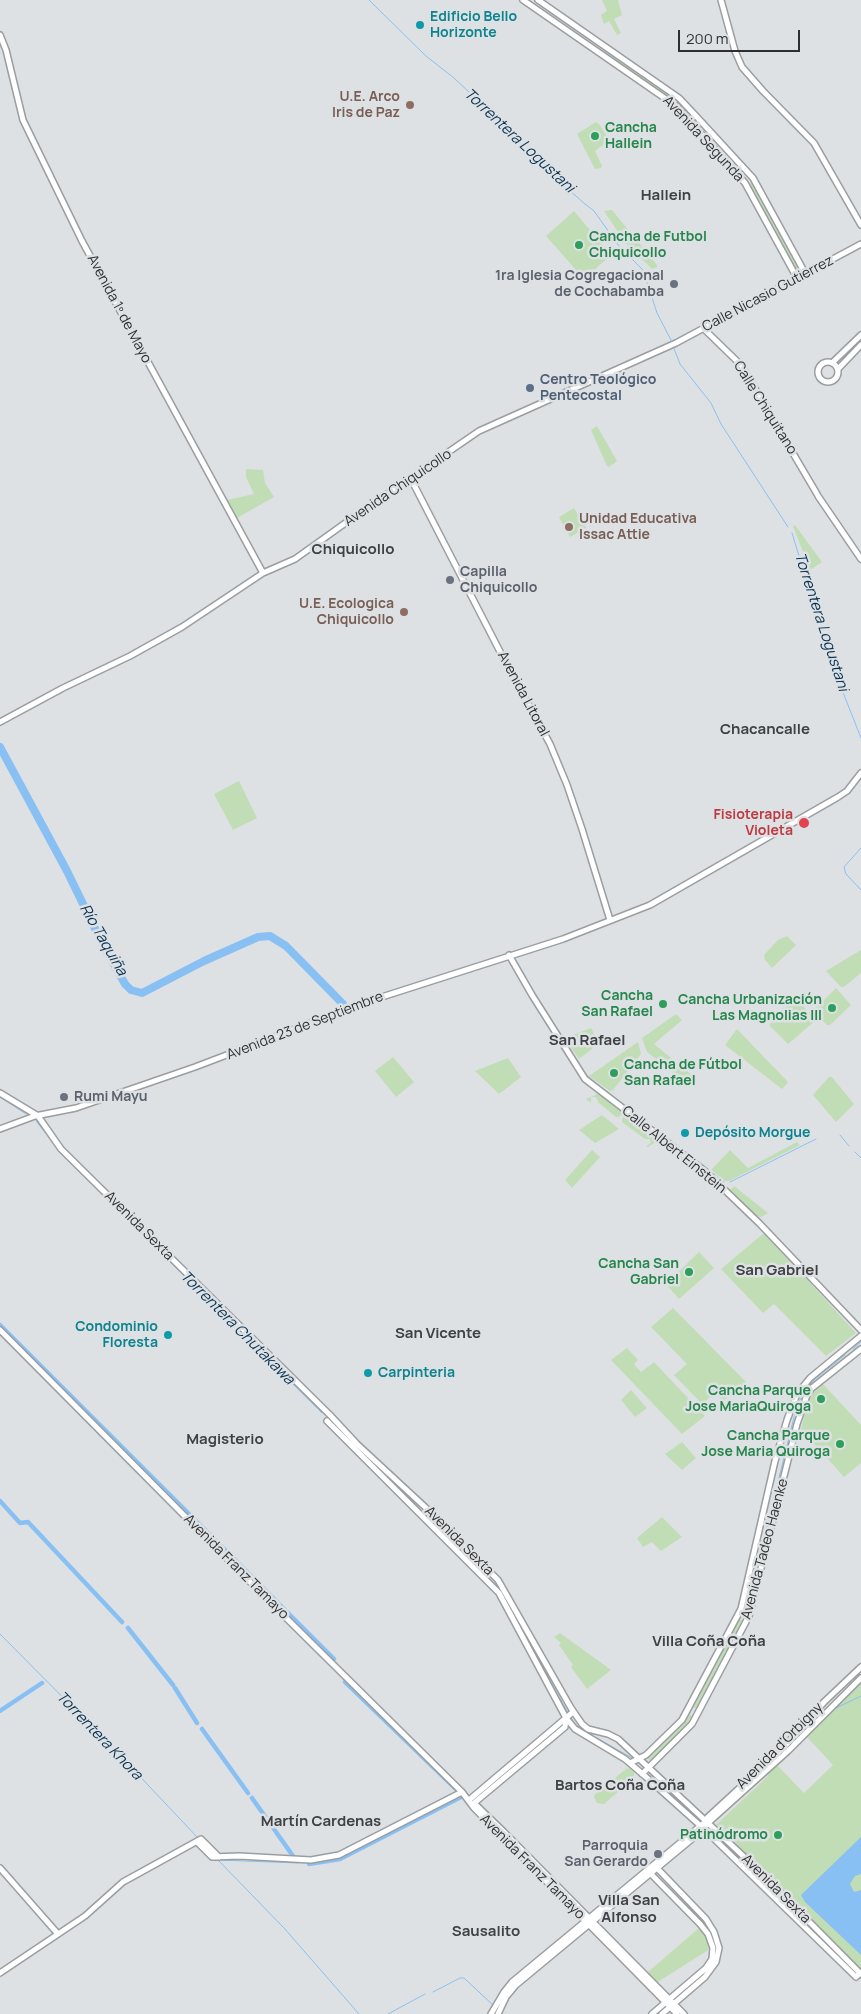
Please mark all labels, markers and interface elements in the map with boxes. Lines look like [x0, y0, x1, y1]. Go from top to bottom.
place label: Edificio Bello Horizonte [430, 9, 517, 41]
marker: Edificio Bello Horizonte [414, 19, 426, 31]
scale bar [681, 20, 804, 52]
text: 200 m [686, 28, 729, 49]
water label: Torrentera Logustani [460, 85, 578, 197]
place label: U.E. Arco Iris de Paz [332, 89, 400, 121]
street label: Avenida Segunda [659, 93, 747, 185]
marker: U.E. Arco Iris de Paz [404, 99, 416, 111]
place label: Cancha Hallein [605, 120, 657, 152]
marker: Cancha Hallein [589, 130, 601, 142]
district label: Hallein [641, 187, 691, 205]
place label: Cancha de Futbol Chiquicollo [589, 229, 707, 262]
marker: Cancha de Futbol Chiquicollo [573, 239, 585, 251]
street label: Avenida 1º de Mayo [83, 252, 155, 366]
street label: Calle Nicasio Gutierrez [700, 252, 836, 336]
place label: 1ra Iglesia Cogregacional de Cochabamba [495, 268, 664, 300]
marker: 1ra Iglesia Cogregacional de Cochabamba [668, 278, 680, 290]
street label: Calle Chiquitano [730, 358, 800, 458]
place label: Centro Teológico Pentecostal [540, 372, 656, 404]
marker: Centro Teológico Pentecostal [524, 382, 536, 394]
street label: Avenida Chiquicollo [341, 446, 455, 530]
place label: Unidad Educativa Issac Attie [579, 511, 697, 544]
marker: Unidad Educativa Issac Attie [563, 521, 575, 533]
district label: Chiquicollo [312, 541, 394, 559]
water label: Torrentera Logustani [790, 550, 852, 694]
place label: Capilla Chiquicollo [460, 564, 537, 596]
marker: Capilla Chiquicollo [444, 574, 456, 586]
place label: U.E. Ecologica Chiquicollo [299, 596, 394, 628]
marker: U.E. Ecologica Chiquicollo [398, 606, 410, 618]
street label: Avenida Litoral [494, 649, 552, 739]
district label: Chacancalle [720, 721, 810, 739]
place label: Fisioterapia Violeta [713, 807, 793, 840]
marker: Fisioterapia Violeta [797, 816, 811, 830]
water label: Río Taquiña [75, 901, 131, 979]
street label: Avenida 23 de Septiembre [224, 988, 386, 1064]
place label: Cancha San Rafael [581, 988, 653, 1020]
place label: Cancha Urbanización Las Magnolias III [678, 992, 822, 1024]
marker: Cancha San Rafael [657, 998, 669, 1010]
marker: Cancha Urbanización Las Magnolias III [826, 1002, 838, 1014]
district label: San Rafael [549, 1032, 625, 1050]
place label: Cancha de Fútbol San Rafael [624, 1057, 742, 1090]
marker: Cancha de Fútbol San Rafael [608, 1067, 620, 1079]
place label: Rumi Mayu [74, 1089, 148, 1105]
marker: Rumi Mayu [58, 1091, 70, 1103]
street label: Calle Albert Einstein [618, 1103, 730, 1197]
place label: Depósito Morgue [695, 1125, 810, 1141]
marker: Depósito Morgue [679, 1127, 691, 1139]
street label: Avenida Sexta [101, 1188, 177, 1264]
place label: Cancha San Gabriel [598, 1256, 679, 1288]
district label: San Gabriel [735, 1262, 819, 1280]
marker: Cancha San Gabriel [683, 1266, 695, 1278]
water label: Torrentera Chutakawa [176, 1267, 298, 1389]
place label: Condominio Floresta [75, 1319, 158, 1351]
district label: San Vicente [395, 1325, 481, 1343]
marker: Condominio Floresta [162, 1329, 174, 1341]
place label: Carpinteria [378, 1365, 455, 1381]
marker: Carpinteria [362, 1367, 374, 1379]
place label: Cancha Parque Jose MariaQuiroga [685, 1383, 811, 1415]
marker: Cancha Parque Jose MariaQuiroga [815, 1393, 827, 1405]
place label: Cancha Parque Jose Maria Quiroga [701, 1428, 830, 1460]
district label: Magisterio [186, 1431, 264, 1449]
marker: Cancha Parque Jose Maria Quiroga [834, 1438, 846, 1450]
street label: Avenida Tadeo Haenke [738, 1477, 792, 1621]
street label: Avenida Sexta [421, 1503, 497, 1579]
street label: Avenida Franz Tamayo [180, 1511, 292, 1623]
district label: Villa Coña Coña [652, 1633, 766, 1651]
water label: Torrentera Khora [52, 1688, 146, 1784]
street label: Avenida d'Orbigny [733, 1699, 827, 1793]
district label: Bartos Coña Coña [555, 1777, 685, 1795]
street label: Avenida Franz Tamayo [476, 1811, 588, 1923]
district label: Martín Cardenas [261, 1813, 381, 1831]
place label: Patinódromo [680, 1827, 768, 1843]
marker: Patinódromo [772, 1829, 784, 1841]
place label: Parroquia San Gerardo [564, 1838, 648, 1870]
marker: Parroquia San Gerardo [652, 1848, 664, 1860]
street label: Avenida Sexta [738, 1851, 814, 1927]
district label: Villa San Alfonso [598, 1892, 660, 1927]
district label: Sausalito [452, 1923, 520, 1941]

